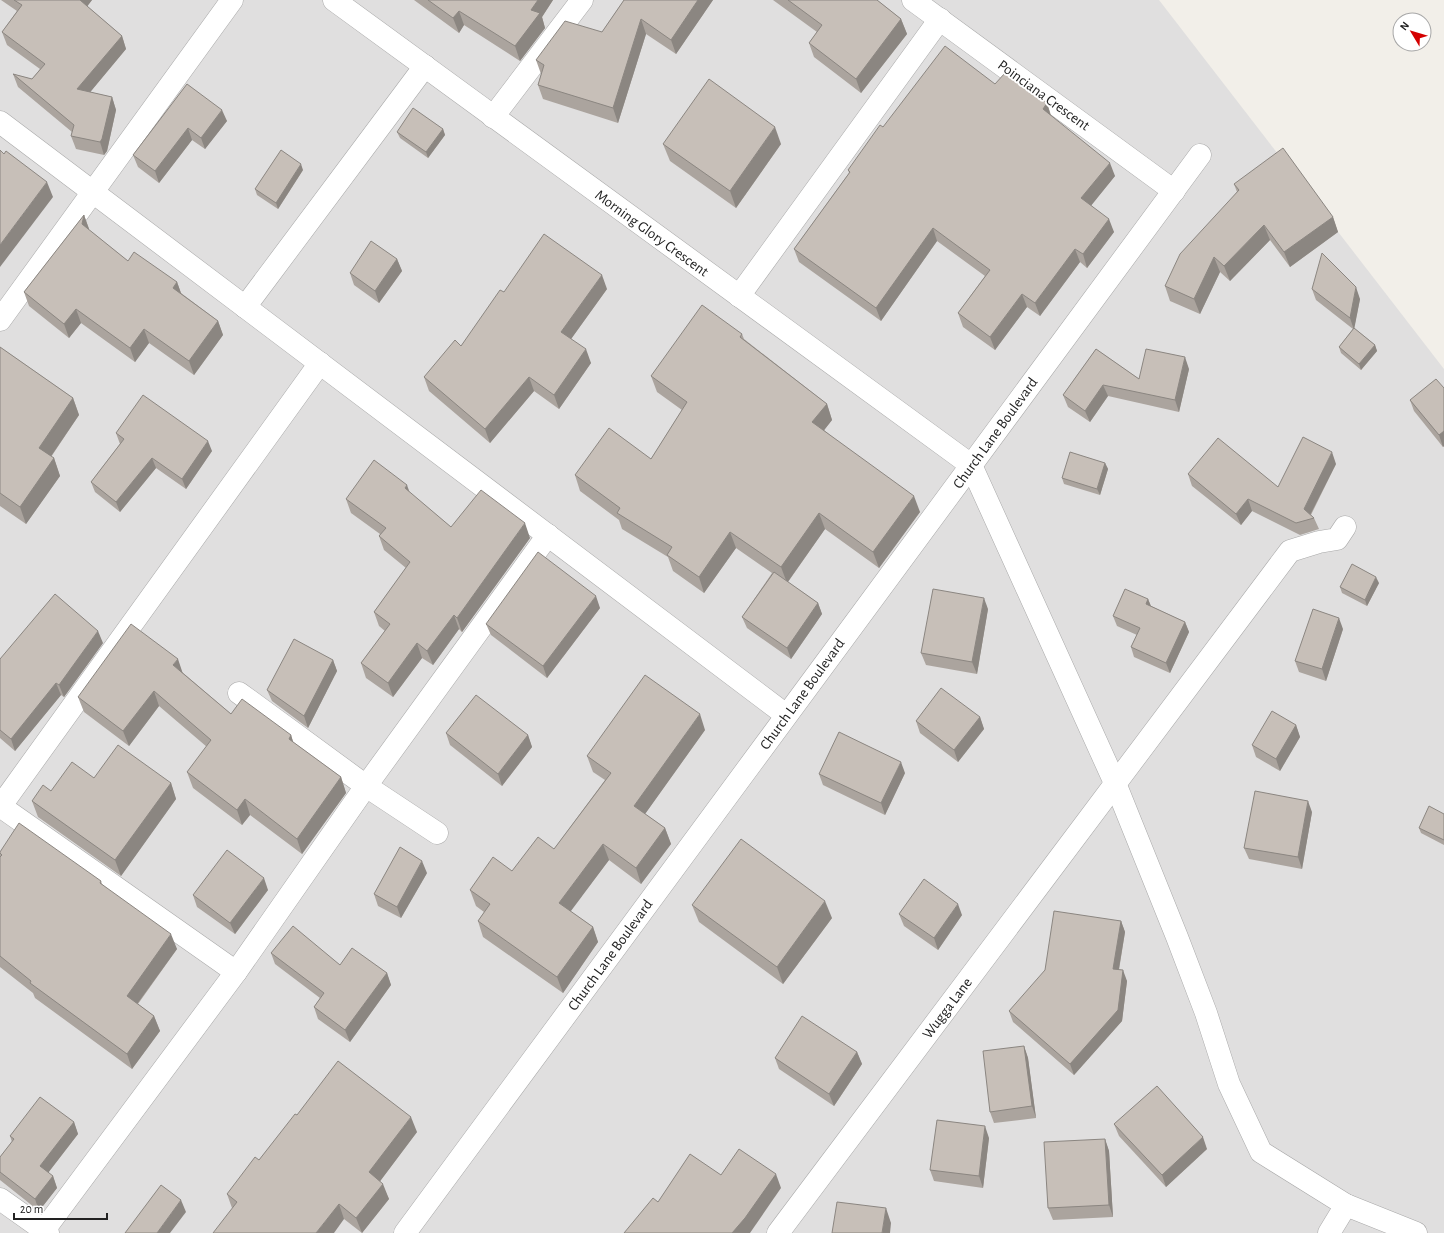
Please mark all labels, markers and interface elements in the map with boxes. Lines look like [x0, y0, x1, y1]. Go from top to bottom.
north arrow [1392, 12, 1432, 52]
text: N [1398, 20, 1411, 33]
street label: Poinciana Crescent [995, 57, 1092, 134]
street label: Morning Glory Crescent [592, 187, 711, 280]
street label: Church Lane Boulevard [950, 375, 1041, 492]
street label: Church Lane Boulevard [757, 636, 848, 753]
street label: Church Lane Boulevard [565, 897, 656, 1014]
street label: Wugga Lane [920, 975, 975, 1041]
scale bar [14, 1195, 107, 1221]
text: 20 m [20, 1203, 43, 1215]

